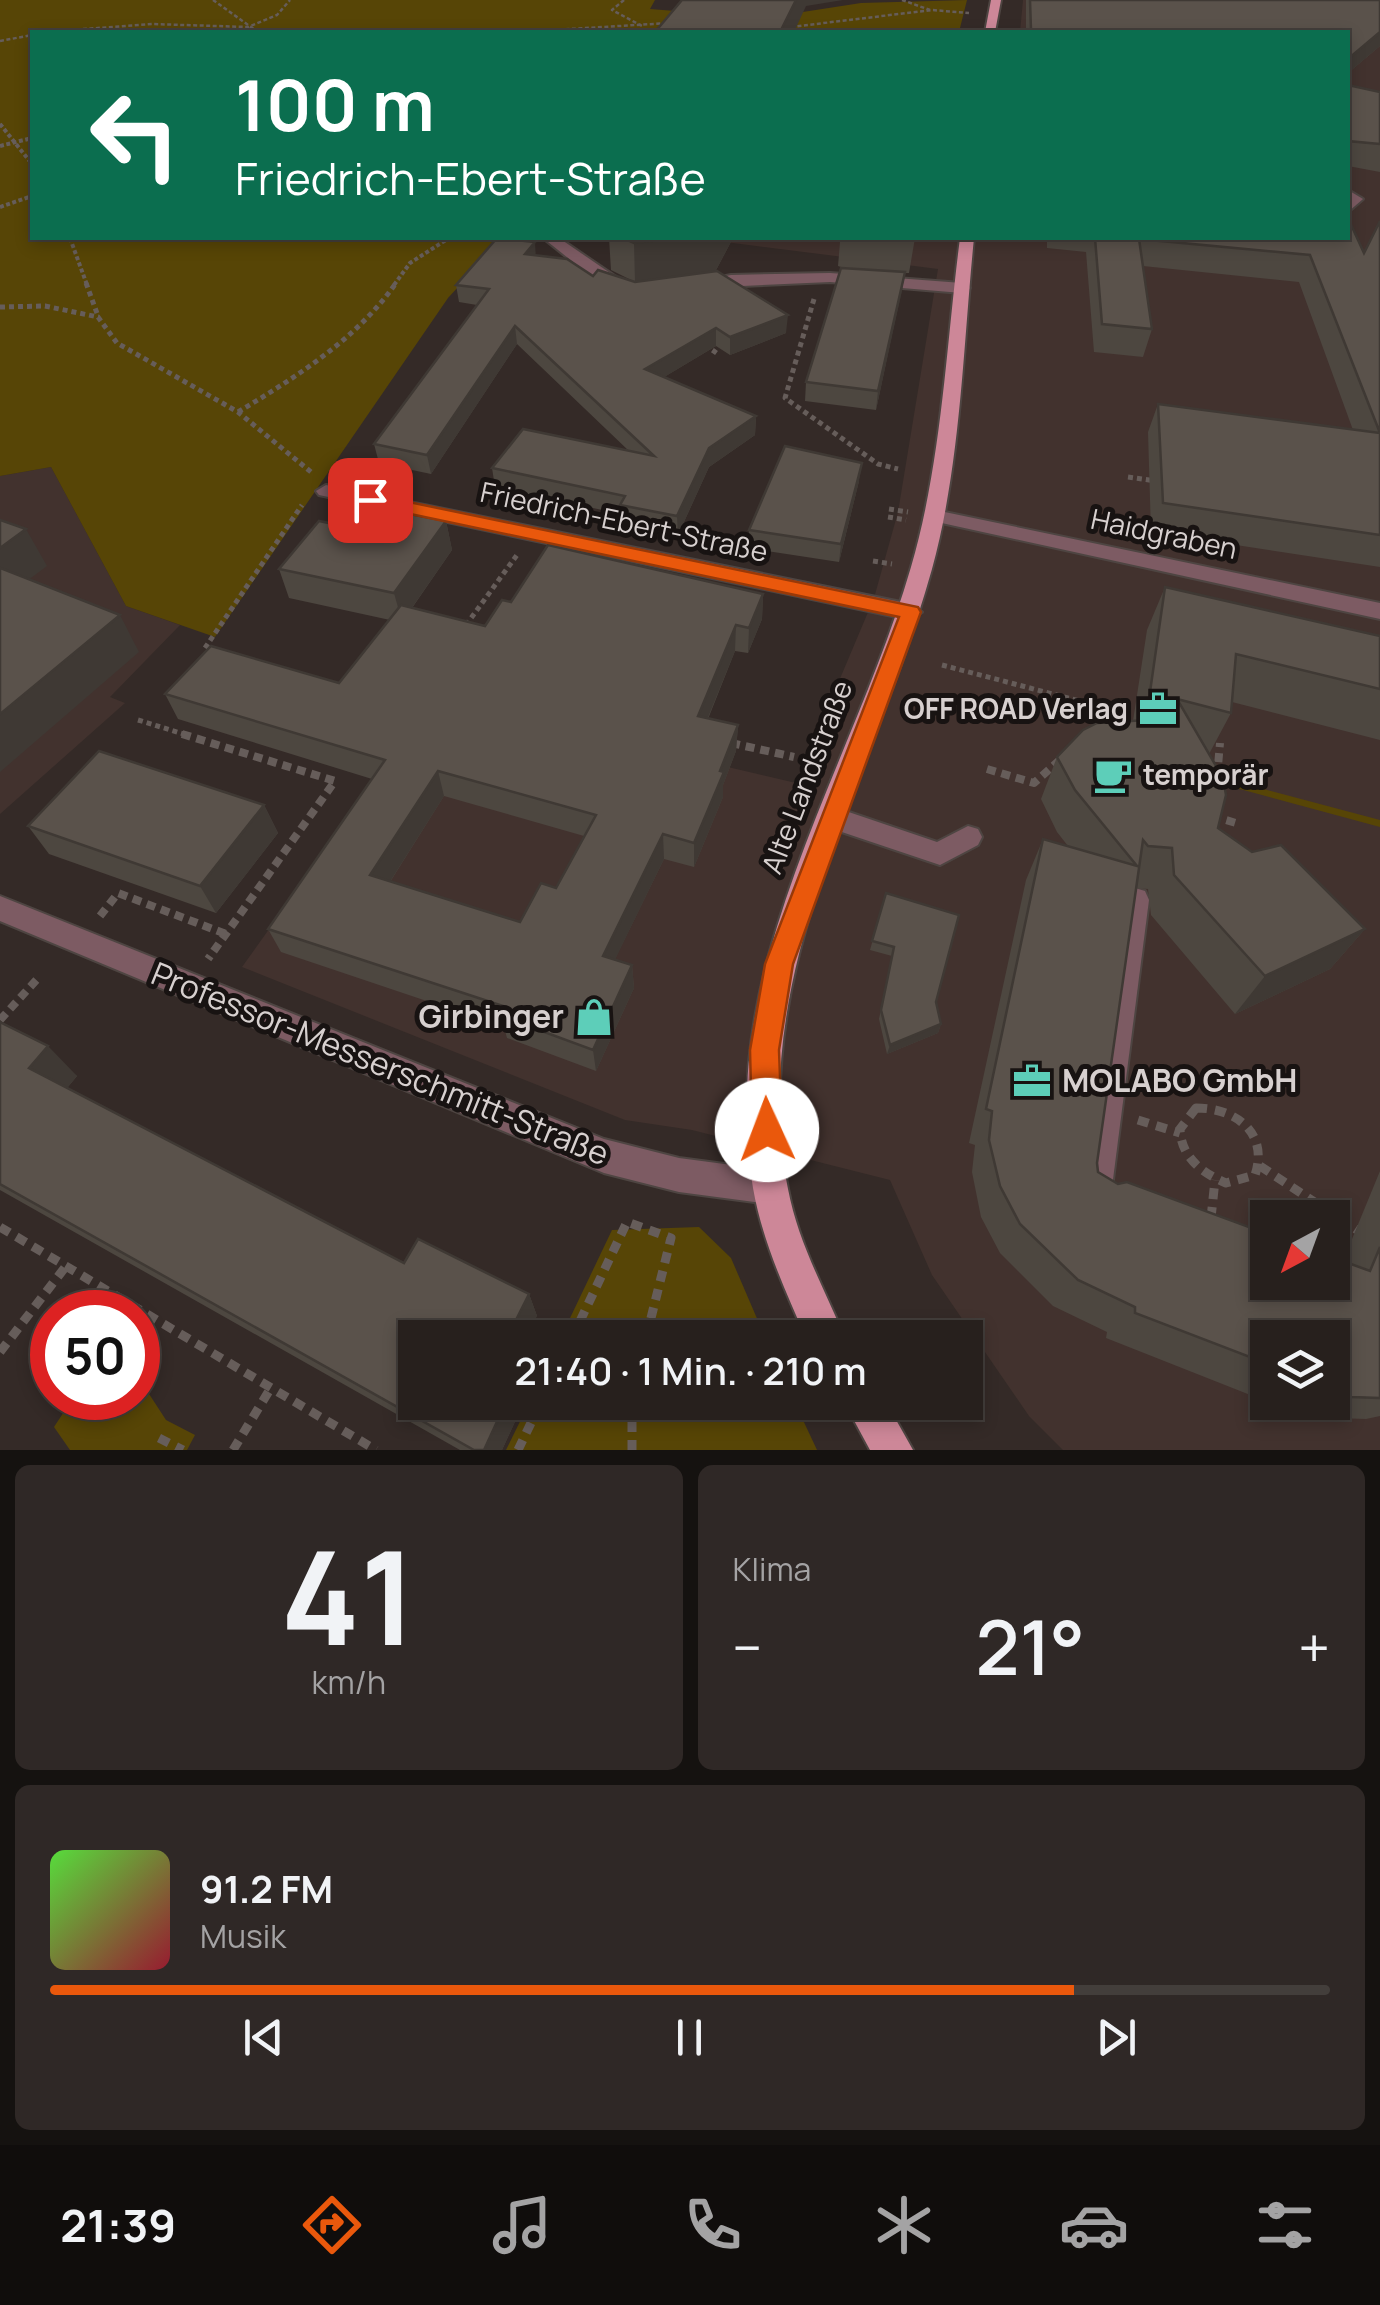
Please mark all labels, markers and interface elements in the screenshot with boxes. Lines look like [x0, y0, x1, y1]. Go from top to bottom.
text: 100 m [235, 56, 435, 152]
icon: left [70, 70, 200, 200]
text: Friedrich-Ebert-Straße [235, 147, 706, 209]
pin [328, 458, 413, 543]
street label: Friedrich-Ebert-Straße [477, 472, 771, 570]
icon: arrive [343, 473, 398, 528]
street label: Haidgraben [1088, 499, 1241, 567]
street label: Alte Landstraße [752, 675, 860, 879]
office icon: OFF ROAD Verlag [1137, 688, 1179, 730]
place label: OFF ROAD Verlag [904, 689, 1128, 727]
cafe icon: temporär [1092, 754, 1134, 796]
place label: temporär [1143, 755, 1269, 793]
street label: Professor-Messerschmitt-Straße [145, 951, 616, 1175]
place label: Girbinger [418, 994, 564, 1038]
shop icon: Girbinger [573, 996, 615, 1038]
place label: MOLABO GmbH [1062, 1058, 1297, 1102]
office icon: MOLABO GmbH [1011, 1060, 1053, 1102]
position arrow [715, 1078, 819, 1182]
north arrow [1250, 1200, 1350, 1300]
map controls [1250, 1200, 1350, 1420]
speed limit sign: 50 [30, 1290, 160, 1420]
button: layers [1250, 1320, 1350, 1420]
text: 21:40 · 1 Min. · 210 m [515, 1344, 866, 1396]
text: 41 [281, 1506, 417, 1684]
text: Klima [733, 1547, 811, 1591]
text: 21° [976, 1595, 1085, 1698]
text: − [733, 1609, 762, 1685]
text: + [1298, 1609, 1330, 1685]
text: km/h [312, 1660, 386, 1704]
text: 91.2 FM [200, 1862, 333, 1914]
text: Musik [200, 1914, 286, 1958]
icon: previous [236, 2010, 291, 2065]
icon: pause [662, 2010, 717, 2065]
icon: next [1089, 2010, 1144, 2065]
icon: directions [297, 2190, 367, 2260]
icon: music [487, 2190, 557, 2260]
icon: phone [678, 2190, 748, 2260]
icon: climate [869, 2190, 939, 2260]
icon: car [1059, 2190, 1129, 2260]
icon: filters [1250, 2190, 1320, 2260]
text: 21:39 [60, 2194, 176, 2256]

